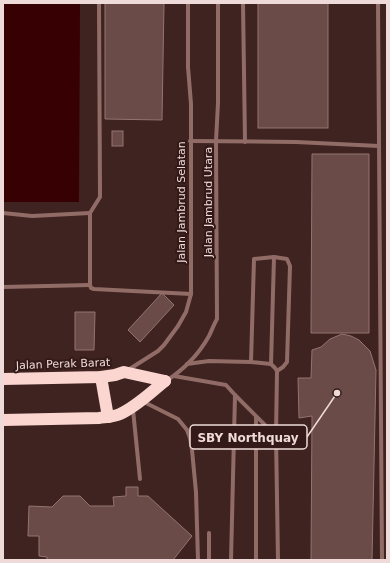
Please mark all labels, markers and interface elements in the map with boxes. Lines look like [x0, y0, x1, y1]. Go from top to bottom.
street label: Jalan Jambrud Selatan [175, 141, 188, 264]
street label: Jalan Jambrud Utara [202, 147, 215, 258]
street label: Jalan Perak Barat [15, 356, 111, 372]
callout: SBY Northquay [190, 425, 307, 449]
text: SBY Northquay [197, 431, 299, 445]

